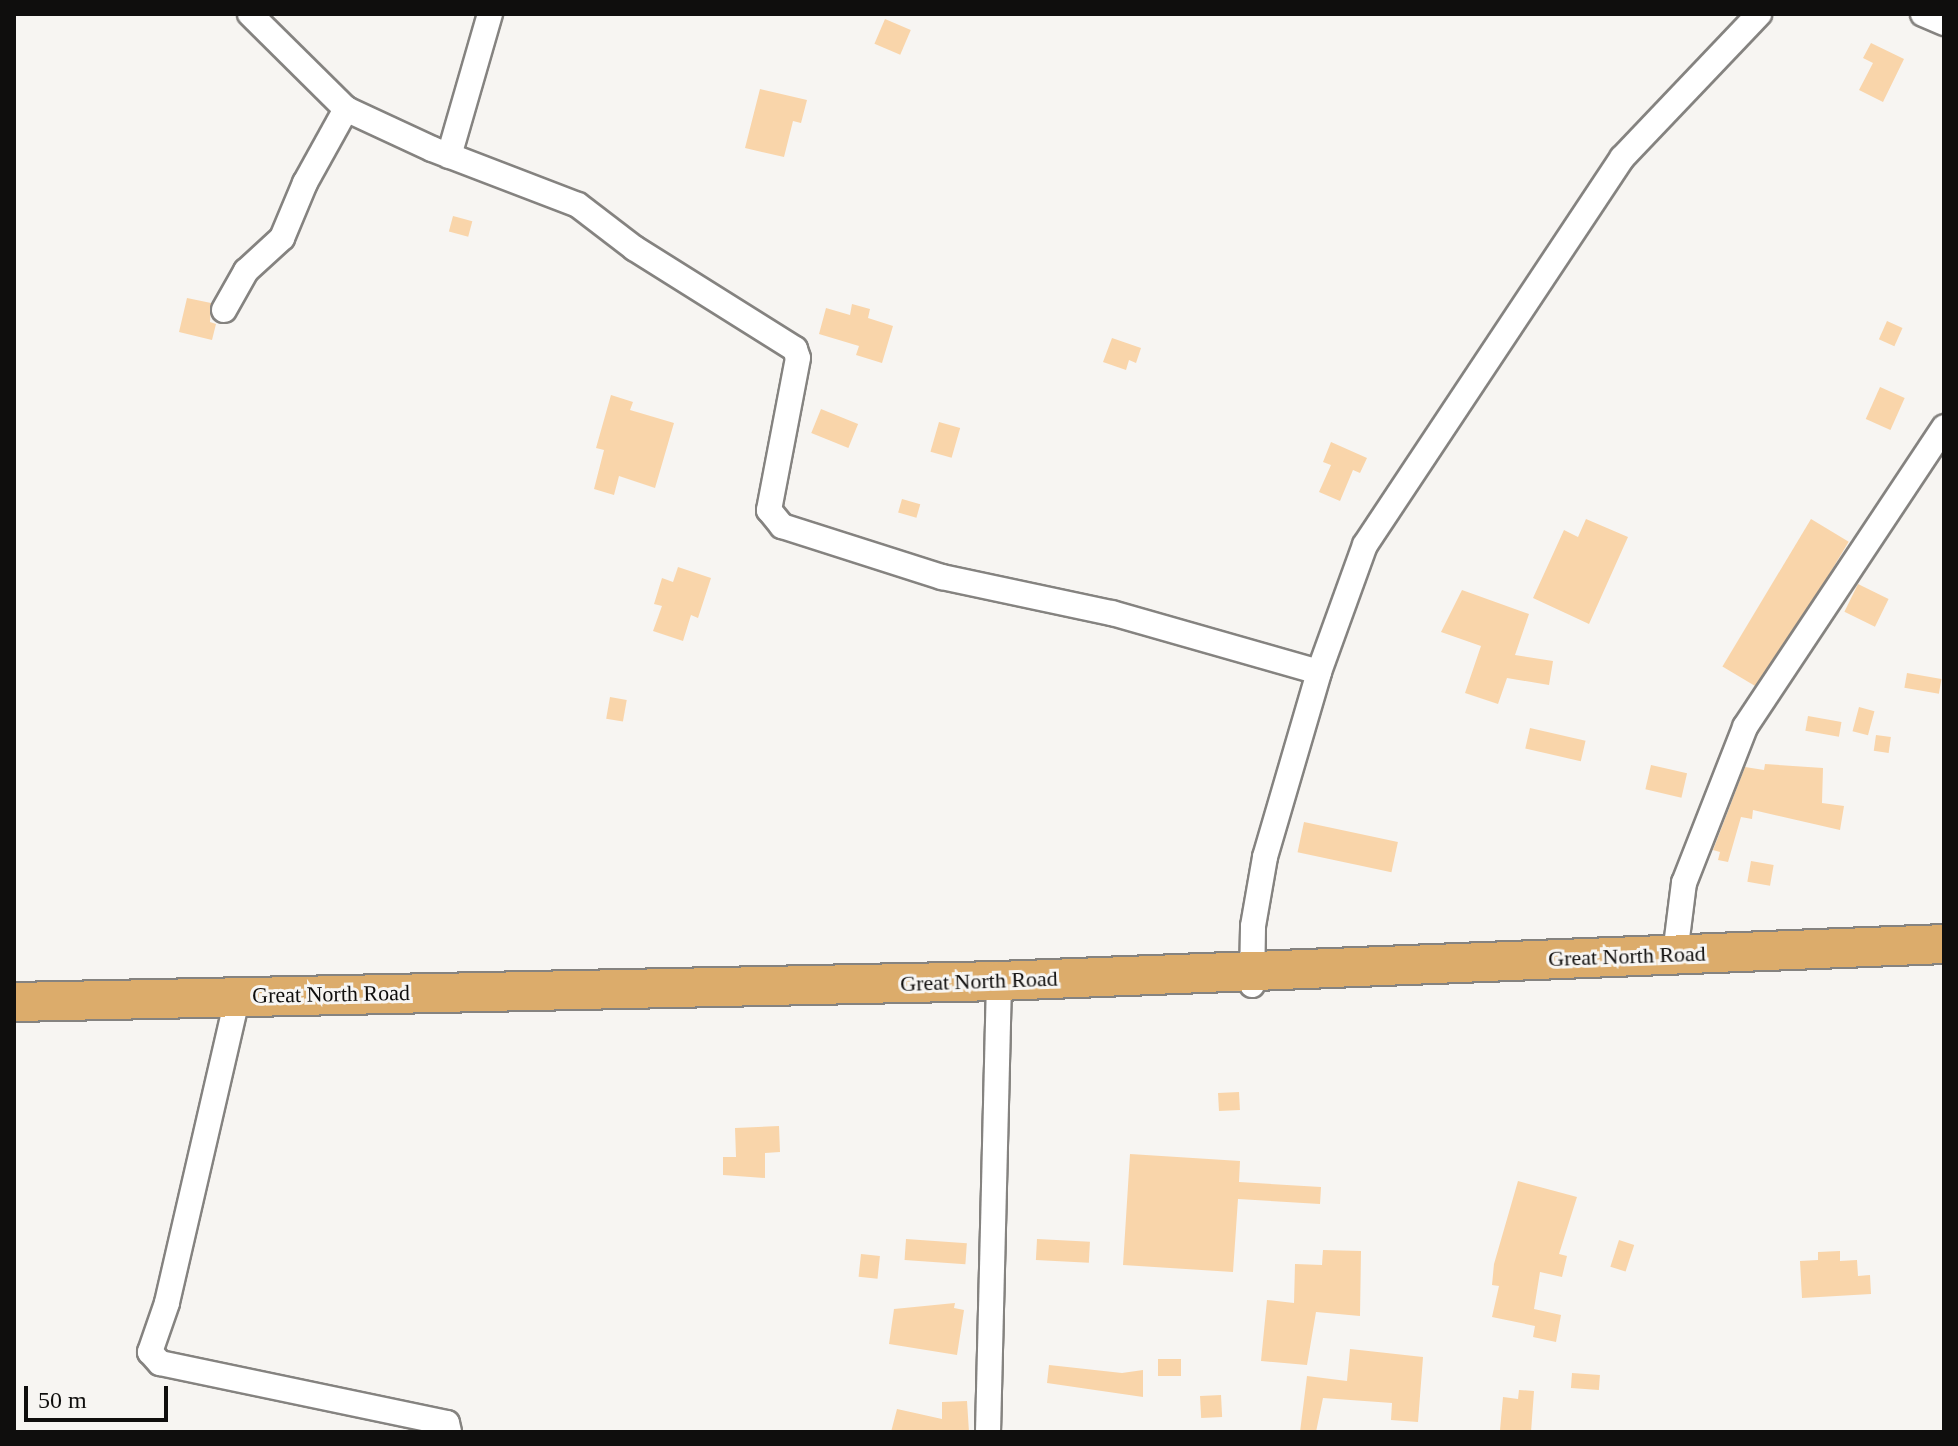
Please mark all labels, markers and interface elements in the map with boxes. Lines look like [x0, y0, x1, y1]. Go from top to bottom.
street label: Great North Road [1548, 940, 1706, 972]
street label: Great North Road [900, 965, 1058, 997]
street label: Great North Road [252, 979, 410, 1009]
scale bar [28, 1370, 172, 1420]
text: 50 m [38, 1387, 87, 1413]

